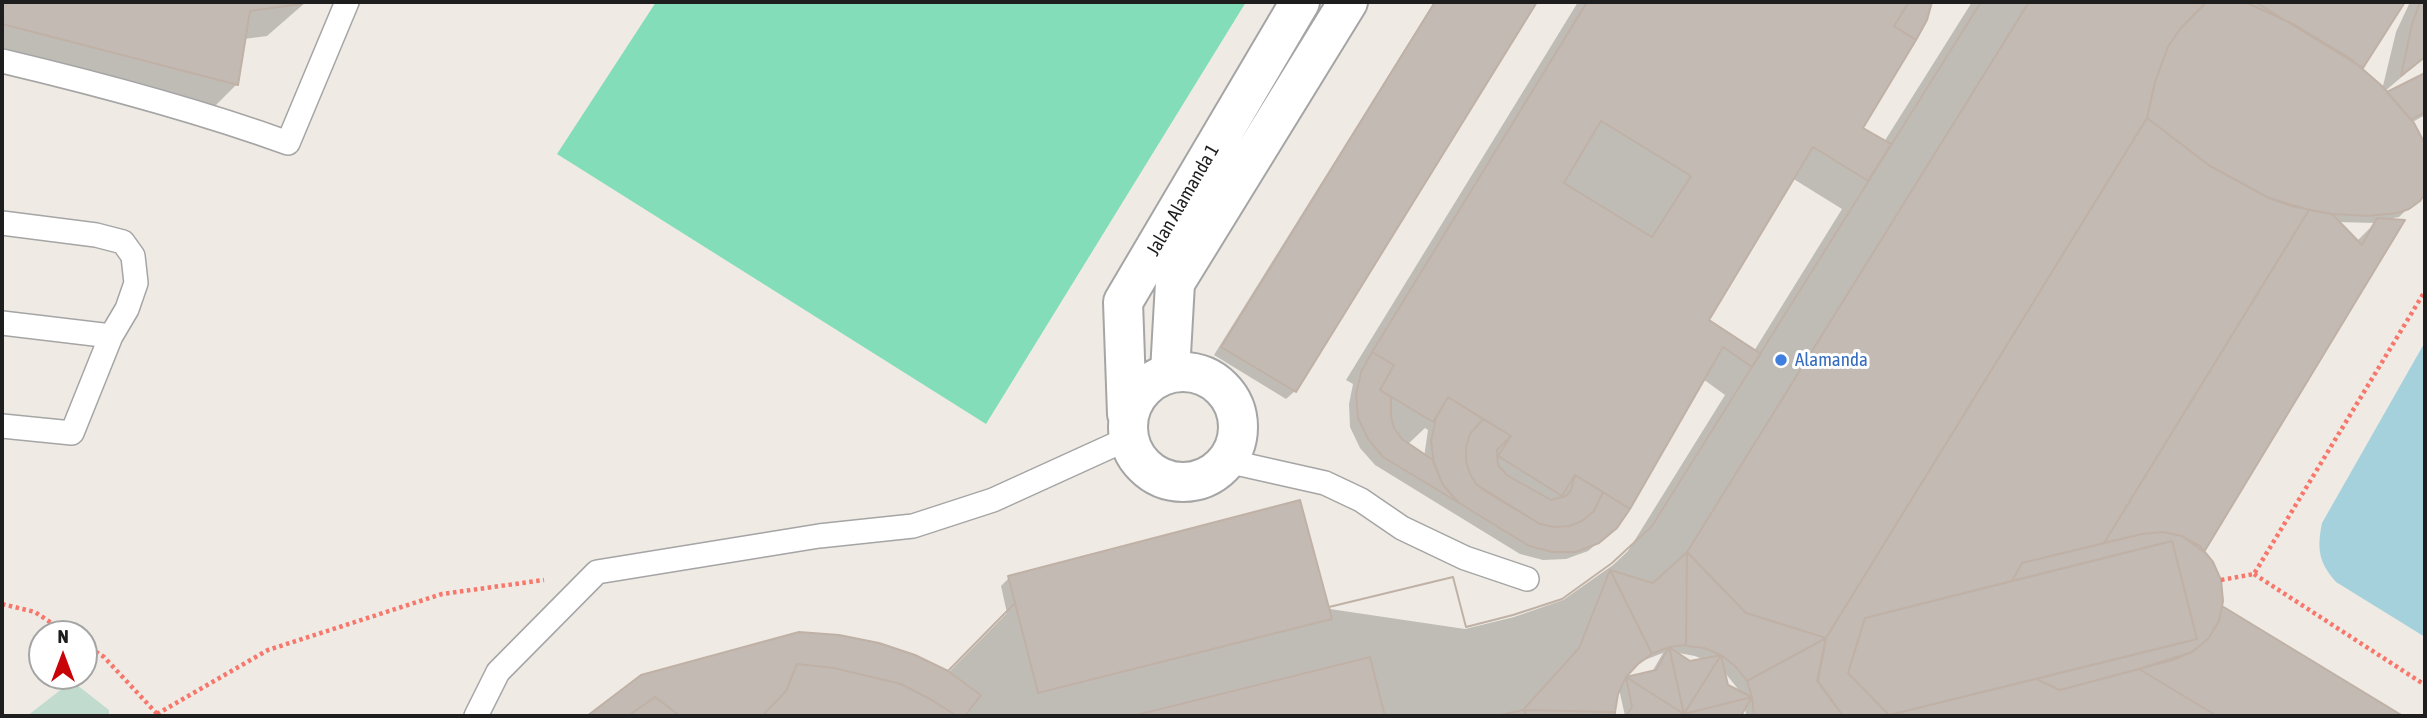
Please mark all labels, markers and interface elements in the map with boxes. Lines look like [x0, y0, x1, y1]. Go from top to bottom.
street label: Jalan Alamanda 1 [1142, 140, 1224, 260]
place label: Alamanda [1795, 349, 1868, 371]
marker: Alamanda [1773, 352, 1789, 368]
north arrow [28, 620, 98, 690]
text: N [57, 625, 69, 647]

